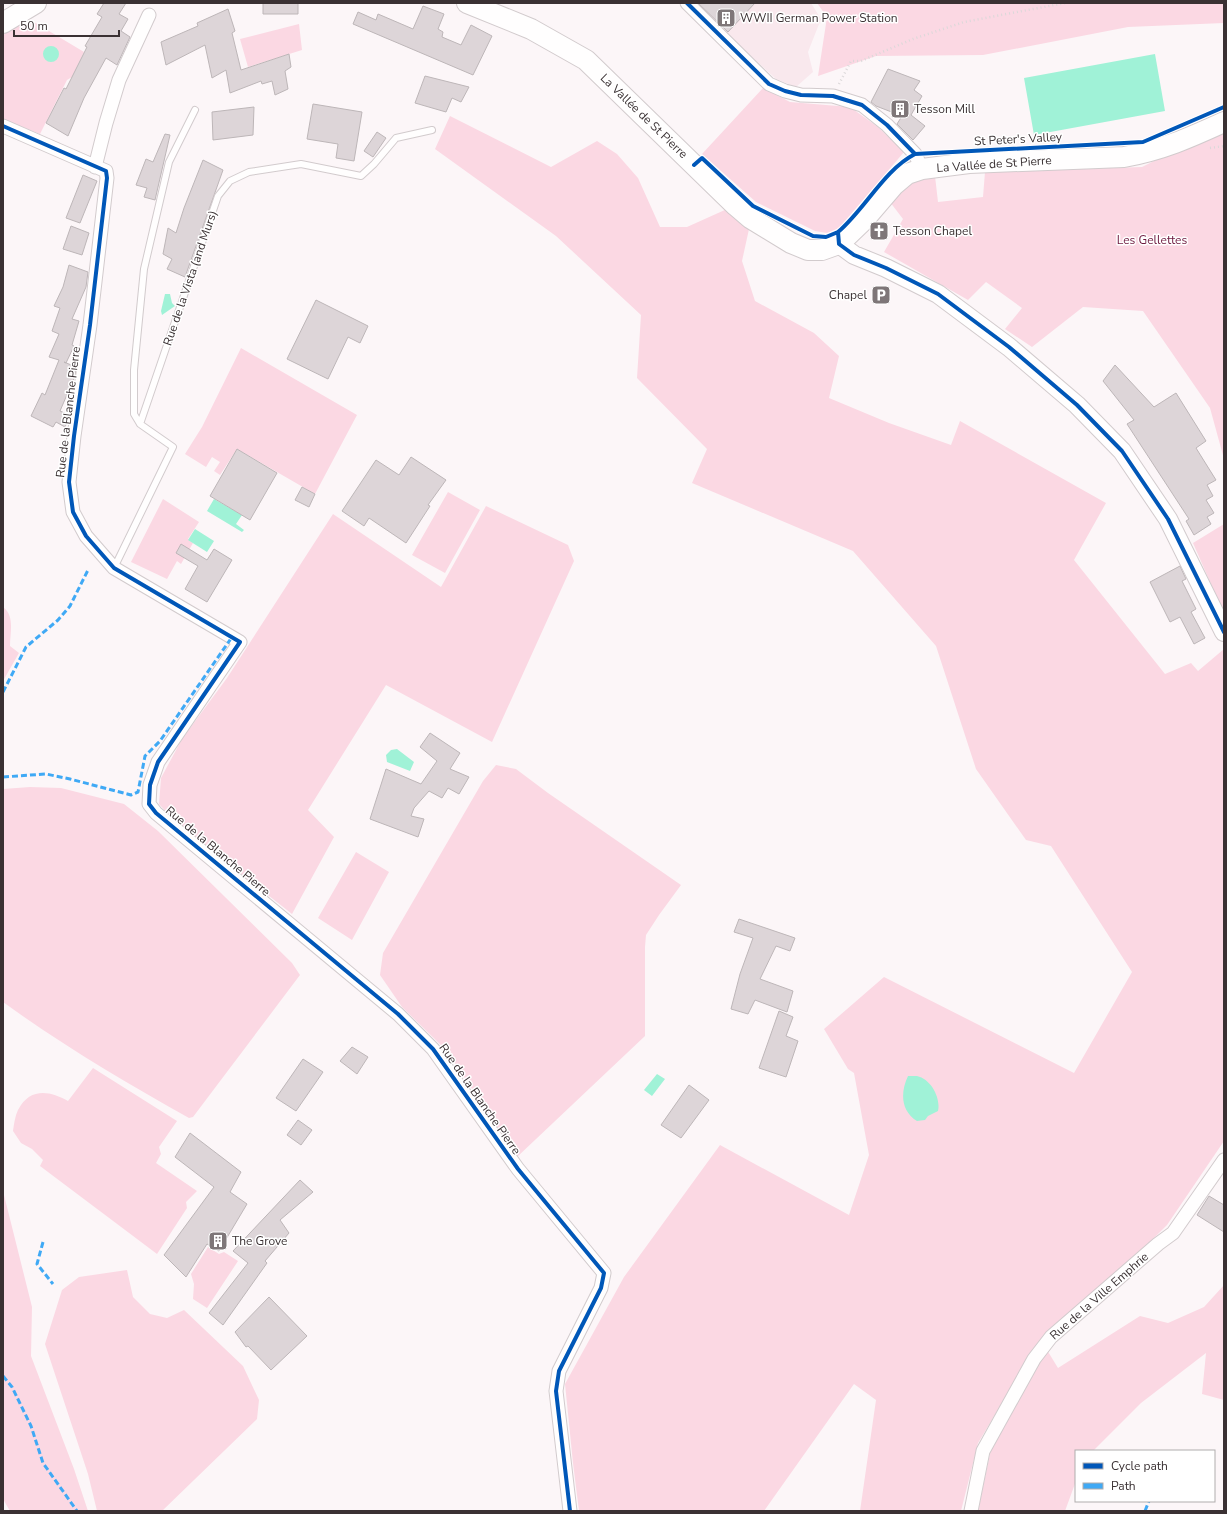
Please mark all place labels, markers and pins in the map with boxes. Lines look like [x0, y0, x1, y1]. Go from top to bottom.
building icon: WWII German Power Station [715, 7, 737, 29]
place label: WWII German Power Station [740, 10, 898, 26]
building icon: Tesson Mill [889, 98, 911, 120]
place label: Tesson Mill [914, 101, 975, 117]
church icon: Tesson Chapel [868, 220, 890, 242]
place label: Tesson Chapel [893, 223, 972, 239]
parking icon: Chapel [870, 284, 892, 306]
place label: Chapel [829, 287, 867, 303]
building icon: The Grove [207, 1230, 229, 1252]
place label: The Grove [232, 1233, 288, 1249]

